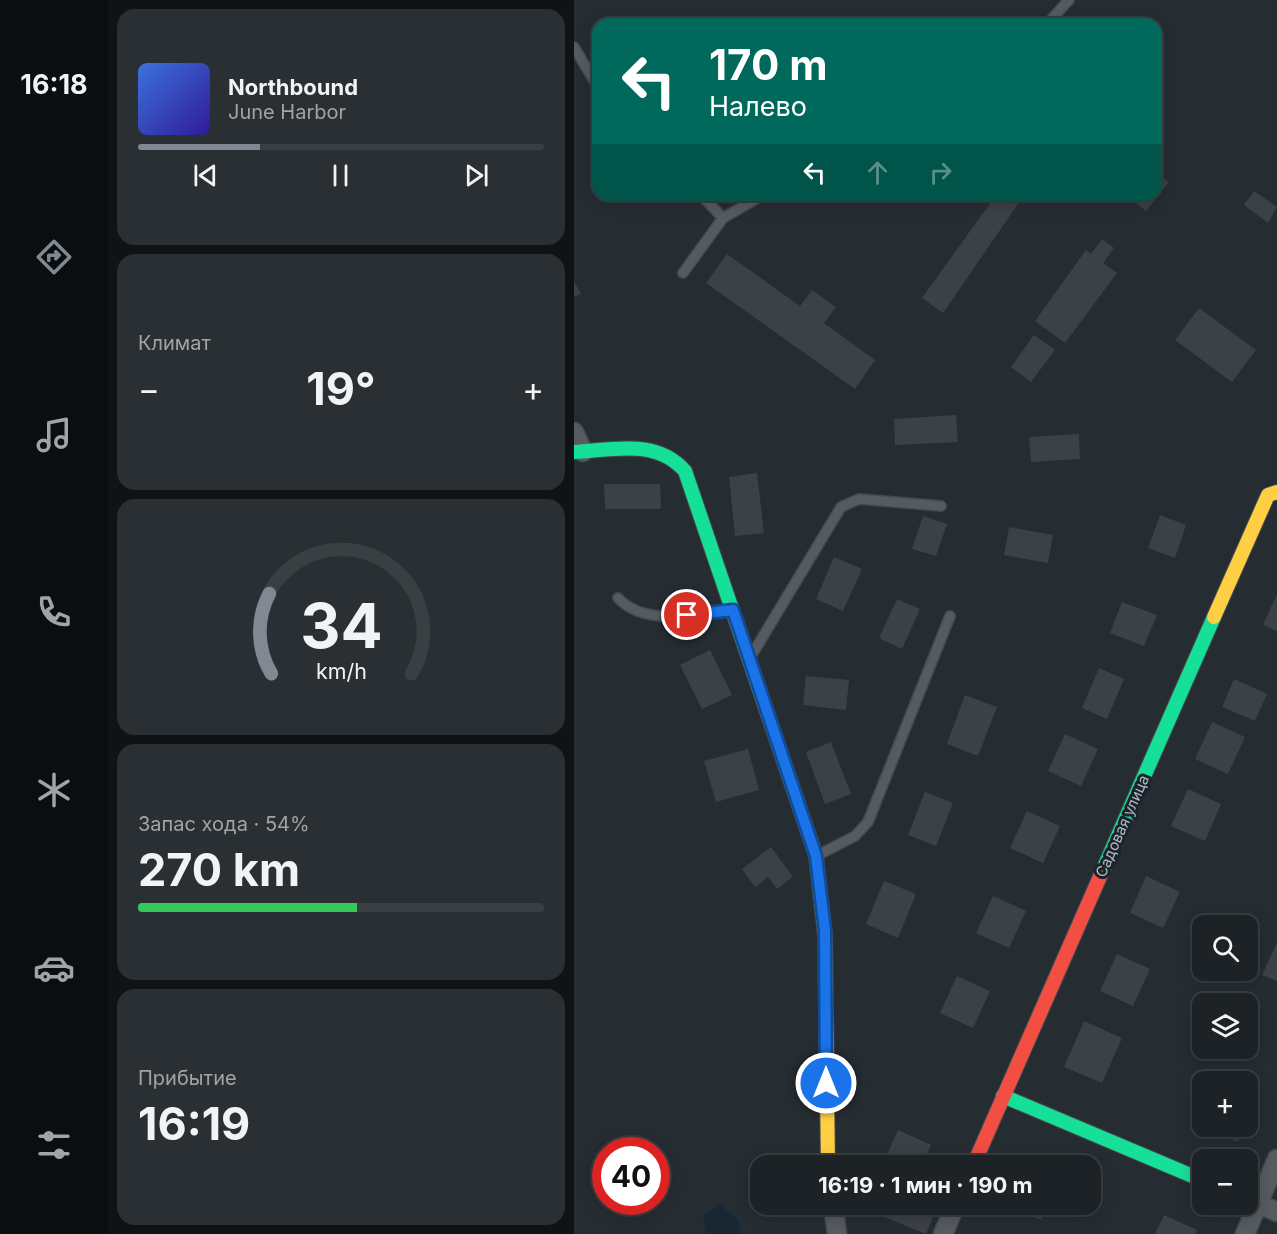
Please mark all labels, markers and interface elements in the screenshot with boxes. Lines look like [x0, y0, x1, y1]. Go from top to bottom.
text: 170 m [709, 39, 827, 90]
icon: left [610, 42, 688, 120]
text: 16:18 [20, 68, 88, 101]
text: Northbound [228, 74, 358, 100]
text: Налево [709, 90, 807, 123]
text: June Harbor [228, 100, 346, 124]
icon: left [798, 156, 831, 189]
icon: ahead [861, 156, 894, 189]
icon: right [924, 156, 957, 189]
icon: previous [189, 159, 222, 192]
icon: pause [324, 159, 357, 192]
icon: next [460, 159, 493, 192]
icon: directions [33, 236, 75, 278]
text: Климат [138, 331, 211, 355]
text: 19° [306, 361, 376, 416]
text: − [138, 369, 160, 409]
text: + [522, 369, 544, 409]
icon: music [33, 414, 75, 456]
text: 34 [300, 588, 382, 663]
pin [661, 589, 712, 640]
icon: phone [33, 591, 75, 633]
icon: arrive [670, 598, 703, 631]
text: km/h [316, 658, 366, 684]
icon: climate [33, 769, 75, 811]
street label: Садовая улица [1091, 772, 1153, 880]
text: Запас хода · 54% [138, 812, 310, 836]
text: 270 km [138, 842, 300, 897]
map controls [1192, 915, 1258, 1215]
button: search [1192, 915, 1258, 981]
icon: car [33, 947, 75, 989]
button: layers [1192, 993, 1258, 1059]
position arrow [794, 1051, 858, 1115]
text: Прибытие [138, 1066, 237, 1090]
button: + [1192, 1071, 1258, 1137]
text: 16:19 [138, 1096, 250, 1151]
icon: filters [33, 1124, 75, 1166]
speed limit sign: 40 [592, 1137, 670, 1215]
button: − [1192, 1149, 1258, 1215]
text: 16:19 · 1 мин · 190 m [818, 1172, 1033, 1198]

